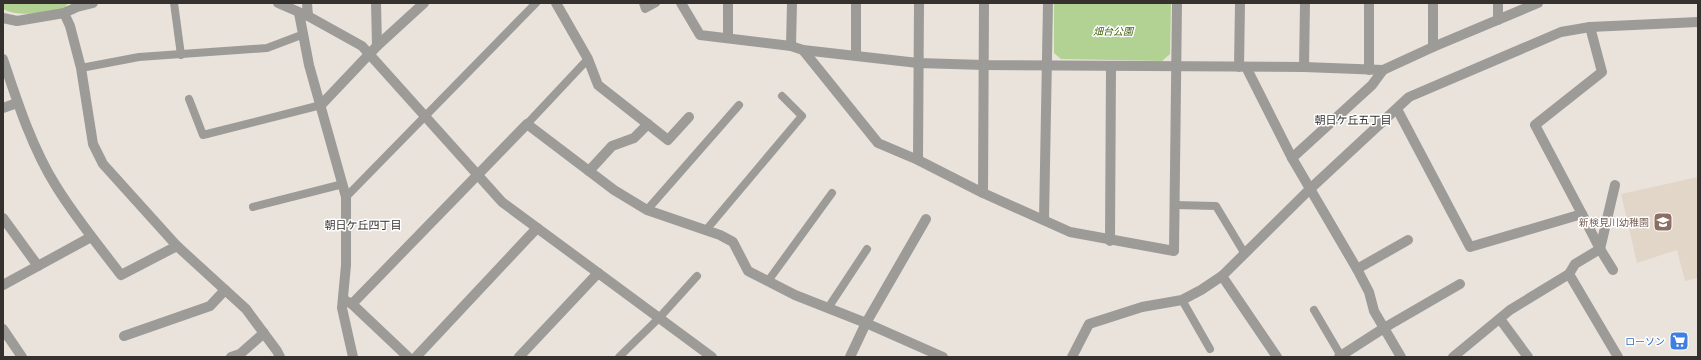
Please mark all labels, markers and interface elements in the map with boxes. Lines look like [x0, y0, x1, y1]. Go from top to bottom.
park label: 畑台公園 [1093, 25, 1135, 38]
district label: 朝日ケ丘五丁目 [1315, 113, 1392, 128]
school or university icon: 新検見川幼稚園 [1652, 211, 1674, 233]
place label: 新検見川幼稚園 [1579, 216, 1649, 229]
district label: 朝日ケ丘四丁目 [325, 218, 402, 233]
supermarket icon: ローソン [1668, 330, 1690, 352]
place label: ローソン [1625, 335, 1665, 348]

